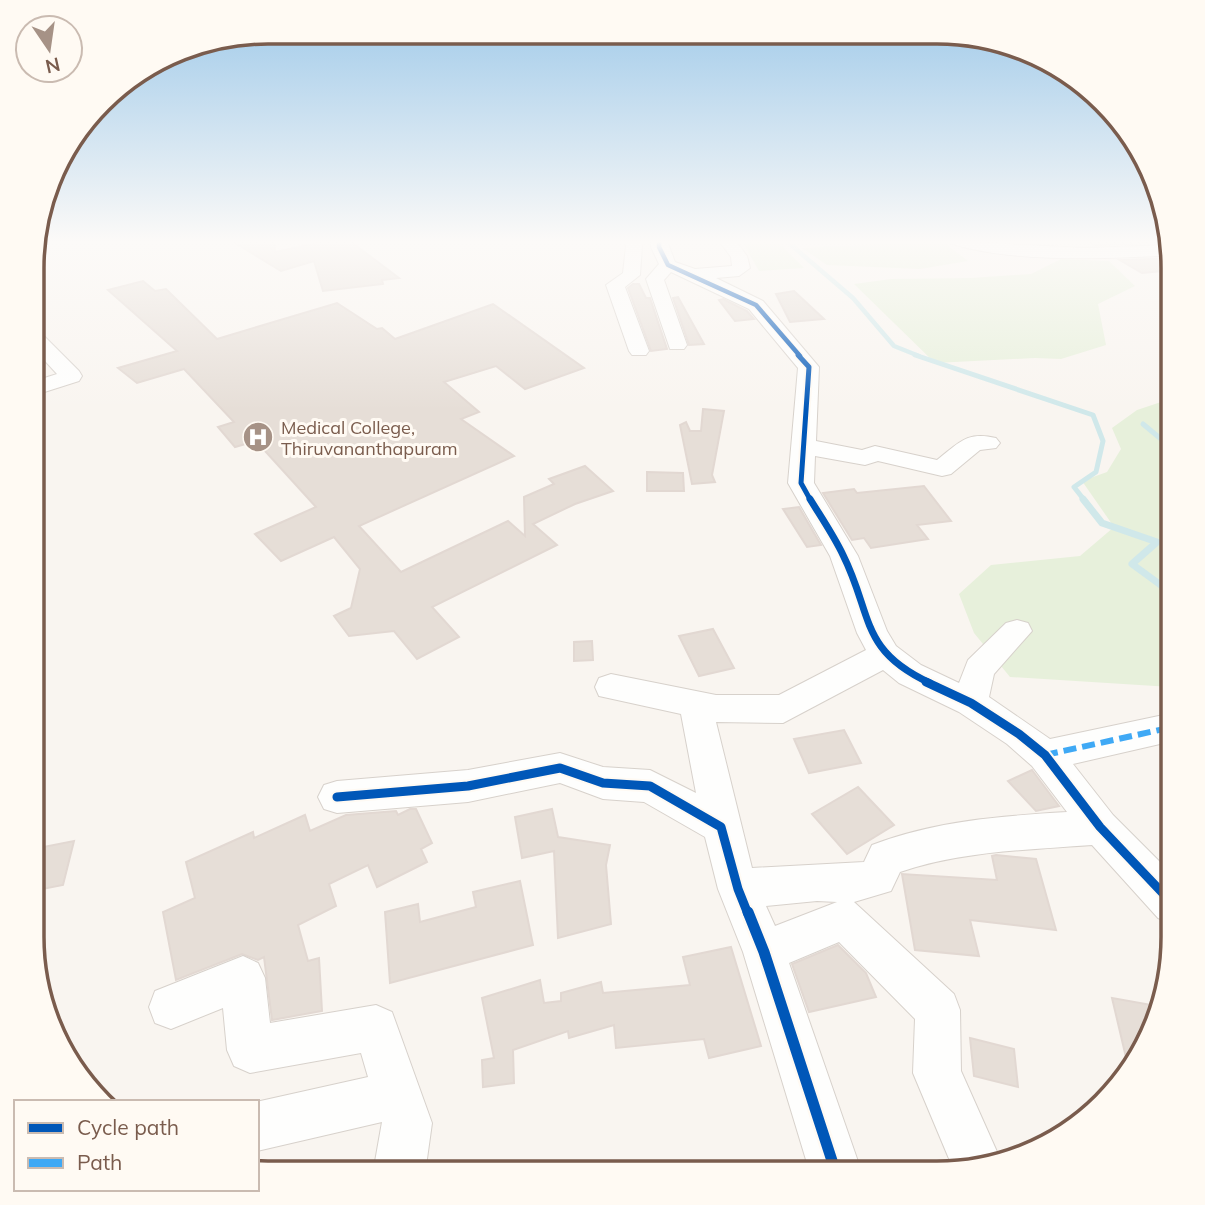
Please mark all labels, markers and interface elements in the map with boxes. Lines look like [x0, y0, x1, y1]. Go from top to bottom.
north arrow [14, 14, 84, 84]
text: N [43, 52, 63, 79]
place label: Medical College, Thiruvananthapuram [281, 416, 458, 460]
hospital icon: Medical College, Thiruvananthapuram [241, 420, 275, 454]
legend [14, 1100, 259, 1191]
text: Cycle path [77, 1114, 179, 1140]
text: Path [77, 1149, 122, 1175]

